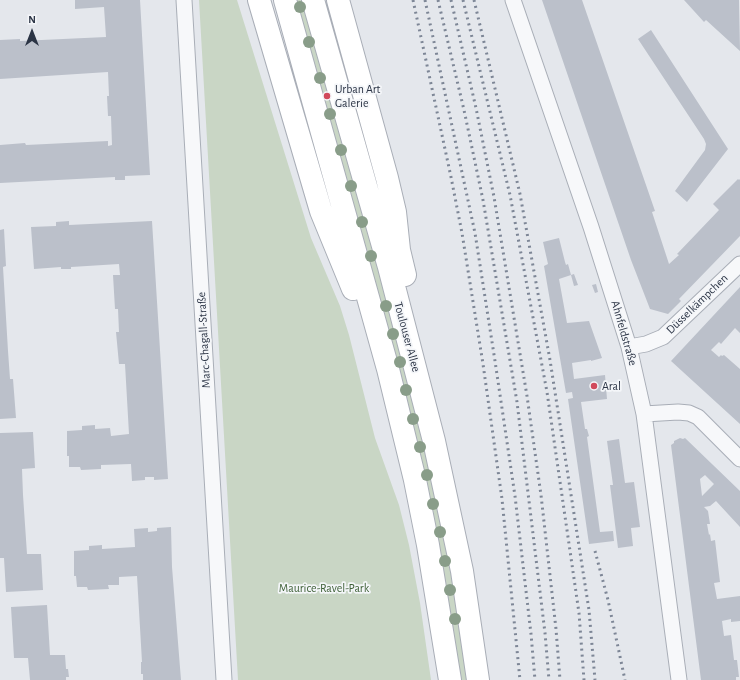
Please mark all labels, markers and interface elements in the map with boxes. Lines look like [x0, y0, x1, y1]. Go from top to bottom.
north arrow [12, 12, 52, 52]
text: N [28, 14, 36, 25]
place label: Urban Art Galerie [335, 82, 380, 110]
marker: Urban Art Galerie [322, 91, 332, 101]
street label: Düsselkämpchen [663, 271, 731, 337]
street label: Marc-Chagall-Straße [194, 291, 214, 389]
street label: Ahnfeldstraße [608, 299, 640, 367]
street label: Toulouser Allee [391, 300, 423, 374]
place label: Aral [602, 379, 621, 393]
marker: Aral [589, 381, 599, 391]
park label: Maurice-Ravel-Park [279, 581, 369, 595]

